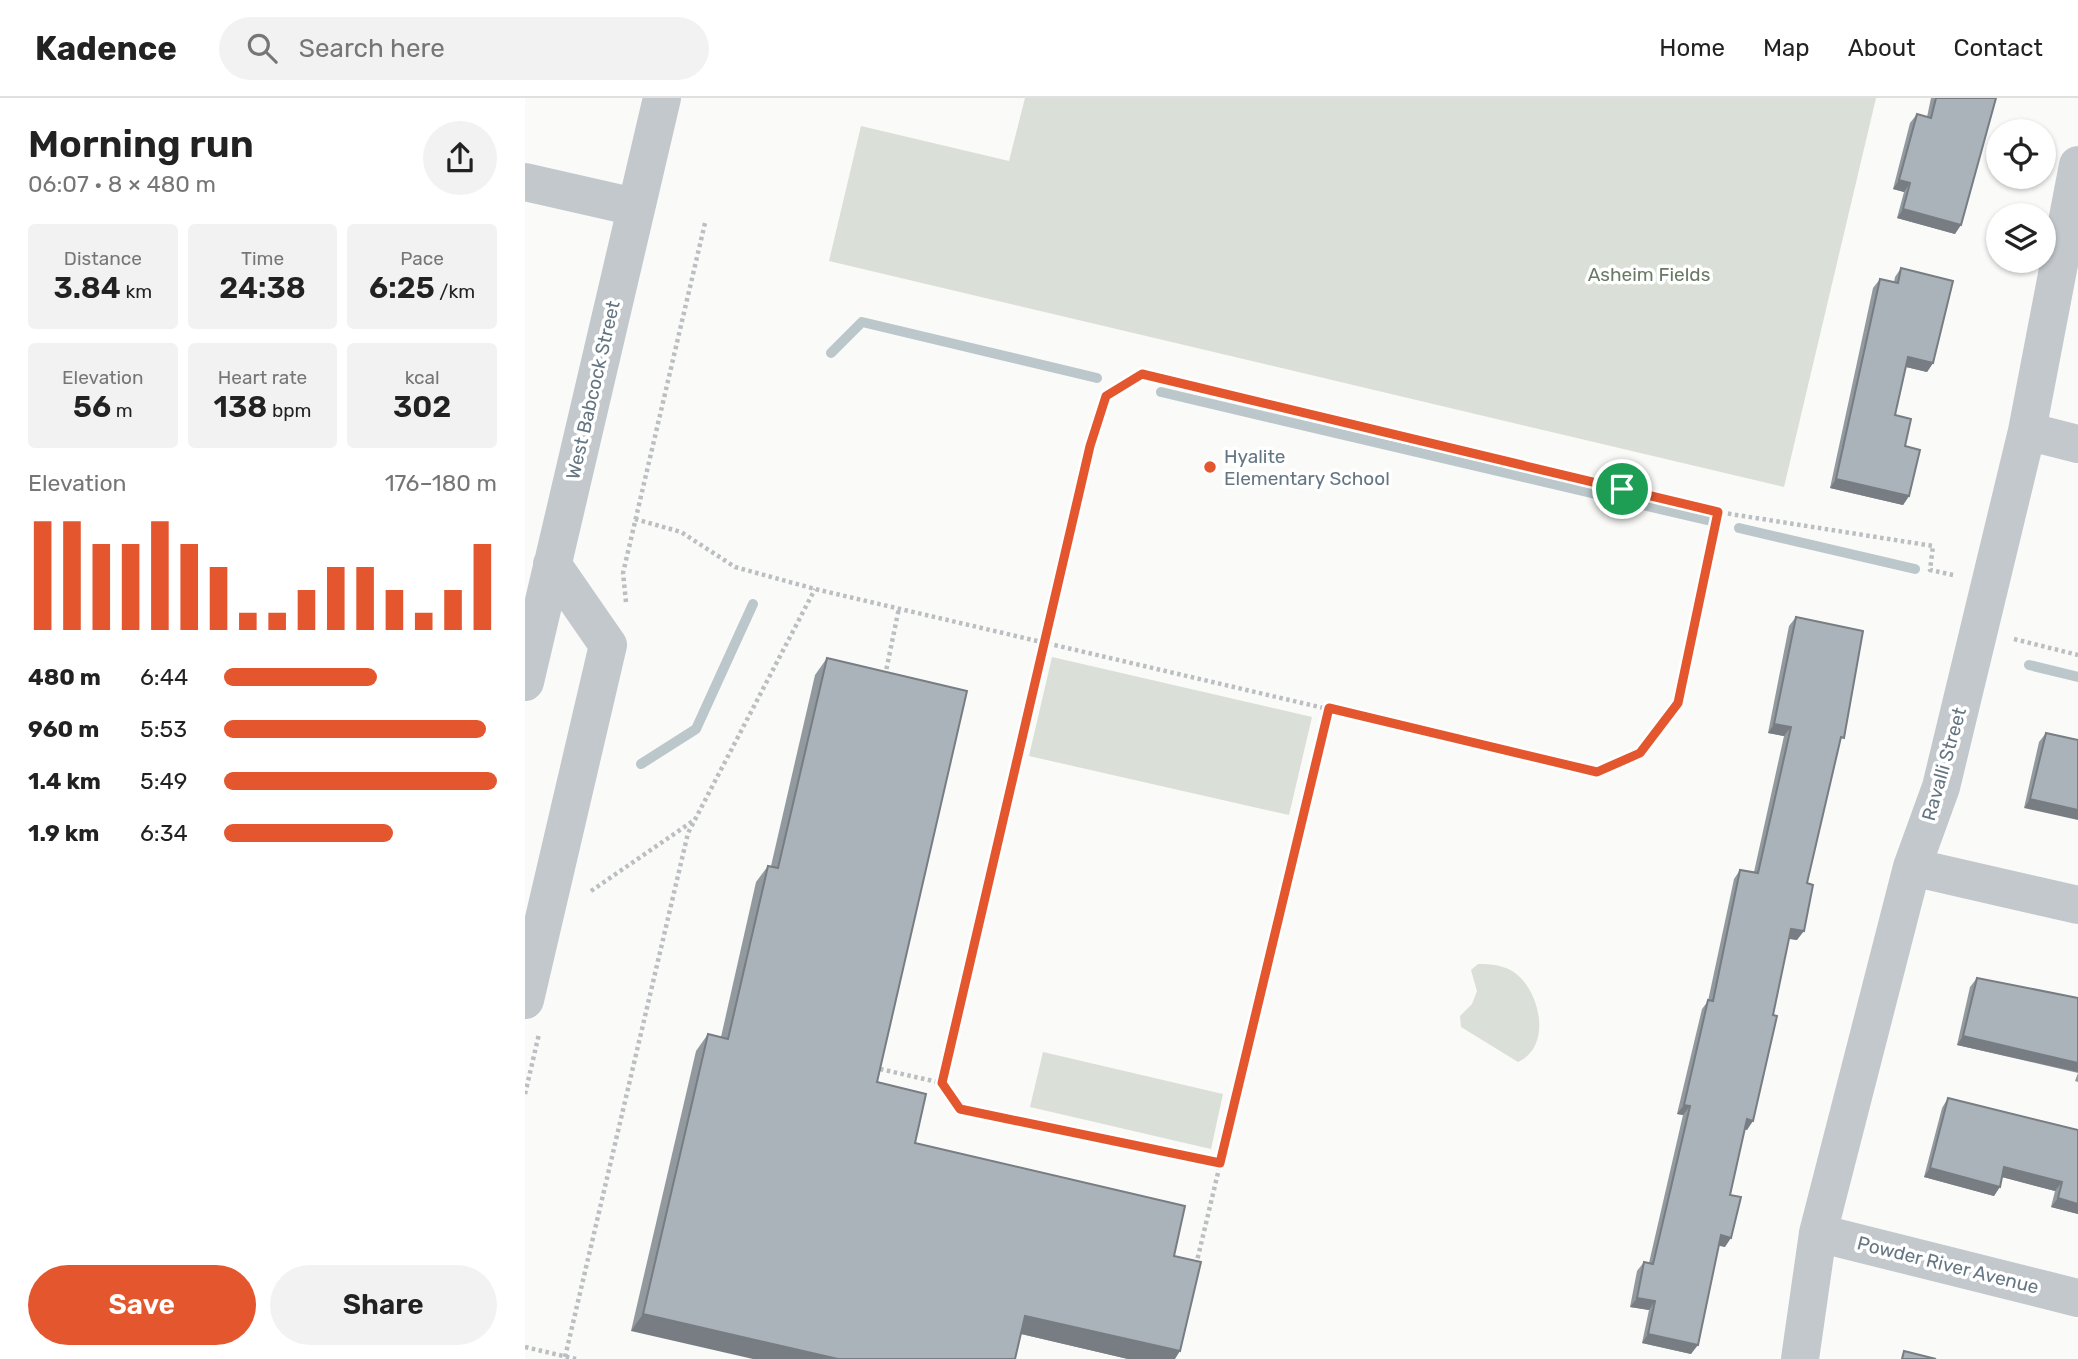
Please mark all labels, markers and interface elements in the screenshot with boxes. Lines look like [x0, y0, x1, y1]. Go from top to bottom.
search box [219, 17, 709, 80]
text: Kadence [35, 29, 177, 68]
icon: search [243, 29, 281, 67]
text: Search here [299, 33, 445, 64]
text: Home [1659, 34, 1725, 62]
text: Map [1763, 34, 1810, 62]
text: About [1848, 34, 1916, 62]
text: Contact [1954, 34, 2043, 62]
map controls [1986, 119, 2056, 273]
button: locate [1986, 119, 2056, 189]
text: Morning run [28, 121, 254, 167]
button: share [423, 121, 497, 195]
text: 06:07 · 8 × 480 m [28, 170, 216, 198]
button: layers [1986, 203, 2056, 273]
text: Distance [64, 247, 142, 270]
text: Time [241, 247, 284, 270]
text: Pace [400, 247, 444, 270]
park label: Asheim Fields [1588, 263, 1710, 286]
text: 3.84 [53, 270, 121, 306]
text: 24:38 [219, 270, 306, 306]
text: 6:25 [369, 270, 435, 306]
text: km [121, 280, 152, 303]
text: /km [435, 280, 475, 303]
street label: West Babcock Street [561, 298, 625, 482]
text: Elevation [62, 366, 144, 389]
text: Heart rate [218, 366, 307, 389]
text: kcal [405, 366, 440, 389]
text: 56 [73, 389, 111, 425]
text: 138 [214, 389, 267, 425]
text: 302 [393, 389, 451, 425]
text: m [111, 399, 133, 422]
text: bpm [267, 399, 311, 422]
place label: Hyalite Elementary School [1224, 445, 1390, 490]
marker: Hyalite Elementary School [1202, 459, 1218, 475]
pin [1592, 459, 1652, 519]
text: Elevation [28, 469, 127, 497]
text: 176–180 m [385, 469, 497, 497]
icon: arrive [1603, 470, 1641, 508]
text: 480 m [28, 663, 101, 691]
text: 6:44 [140, 663, 188, 691]
street label: Ravalli Street [1917, 704, 1971, 823]
text: 960 m [28, 715, 99, 743]
text: 5:53 [140, 715, 187, 743]
text: 1.4 km [28, 767, 101, 795]
text: 5:49 [140, 767, 187, 795]
text: 1.9 km [28, 819, 99, 847]
text: 6:34 [140, 819, 188, 847]
street label: Powder River Avenue [1855, 1231, 2041, 1299]
button: Save [28, 1265, 256, 1345]
button: Share [270, 1265, 497, 1345]

